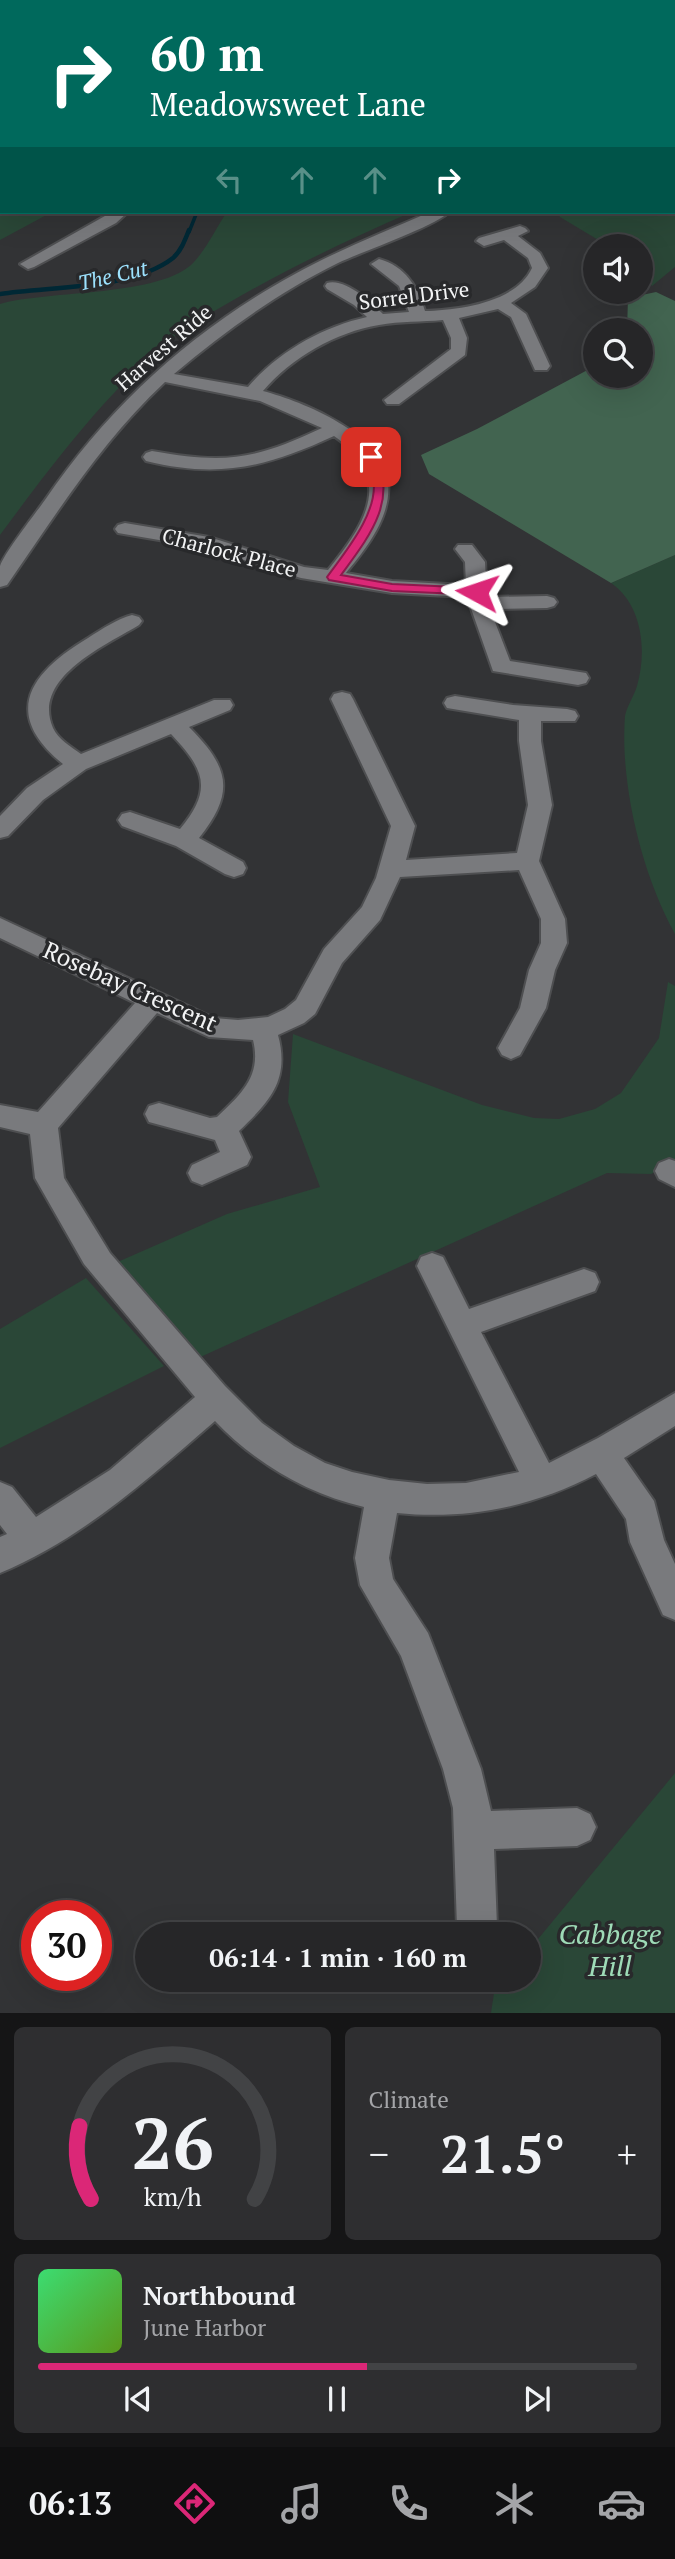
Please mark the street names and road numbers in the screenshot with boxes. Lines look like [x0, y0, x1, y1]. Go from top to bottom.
street label: Sorrel Drive [357, 274, 471, 316]
street label: Harvest Ride [109, 298, 217, 397]
street label: Charlock Place [159, 521, 299, 583]
street label: Rosebay Crescent [39, 933, 222, 1039]

